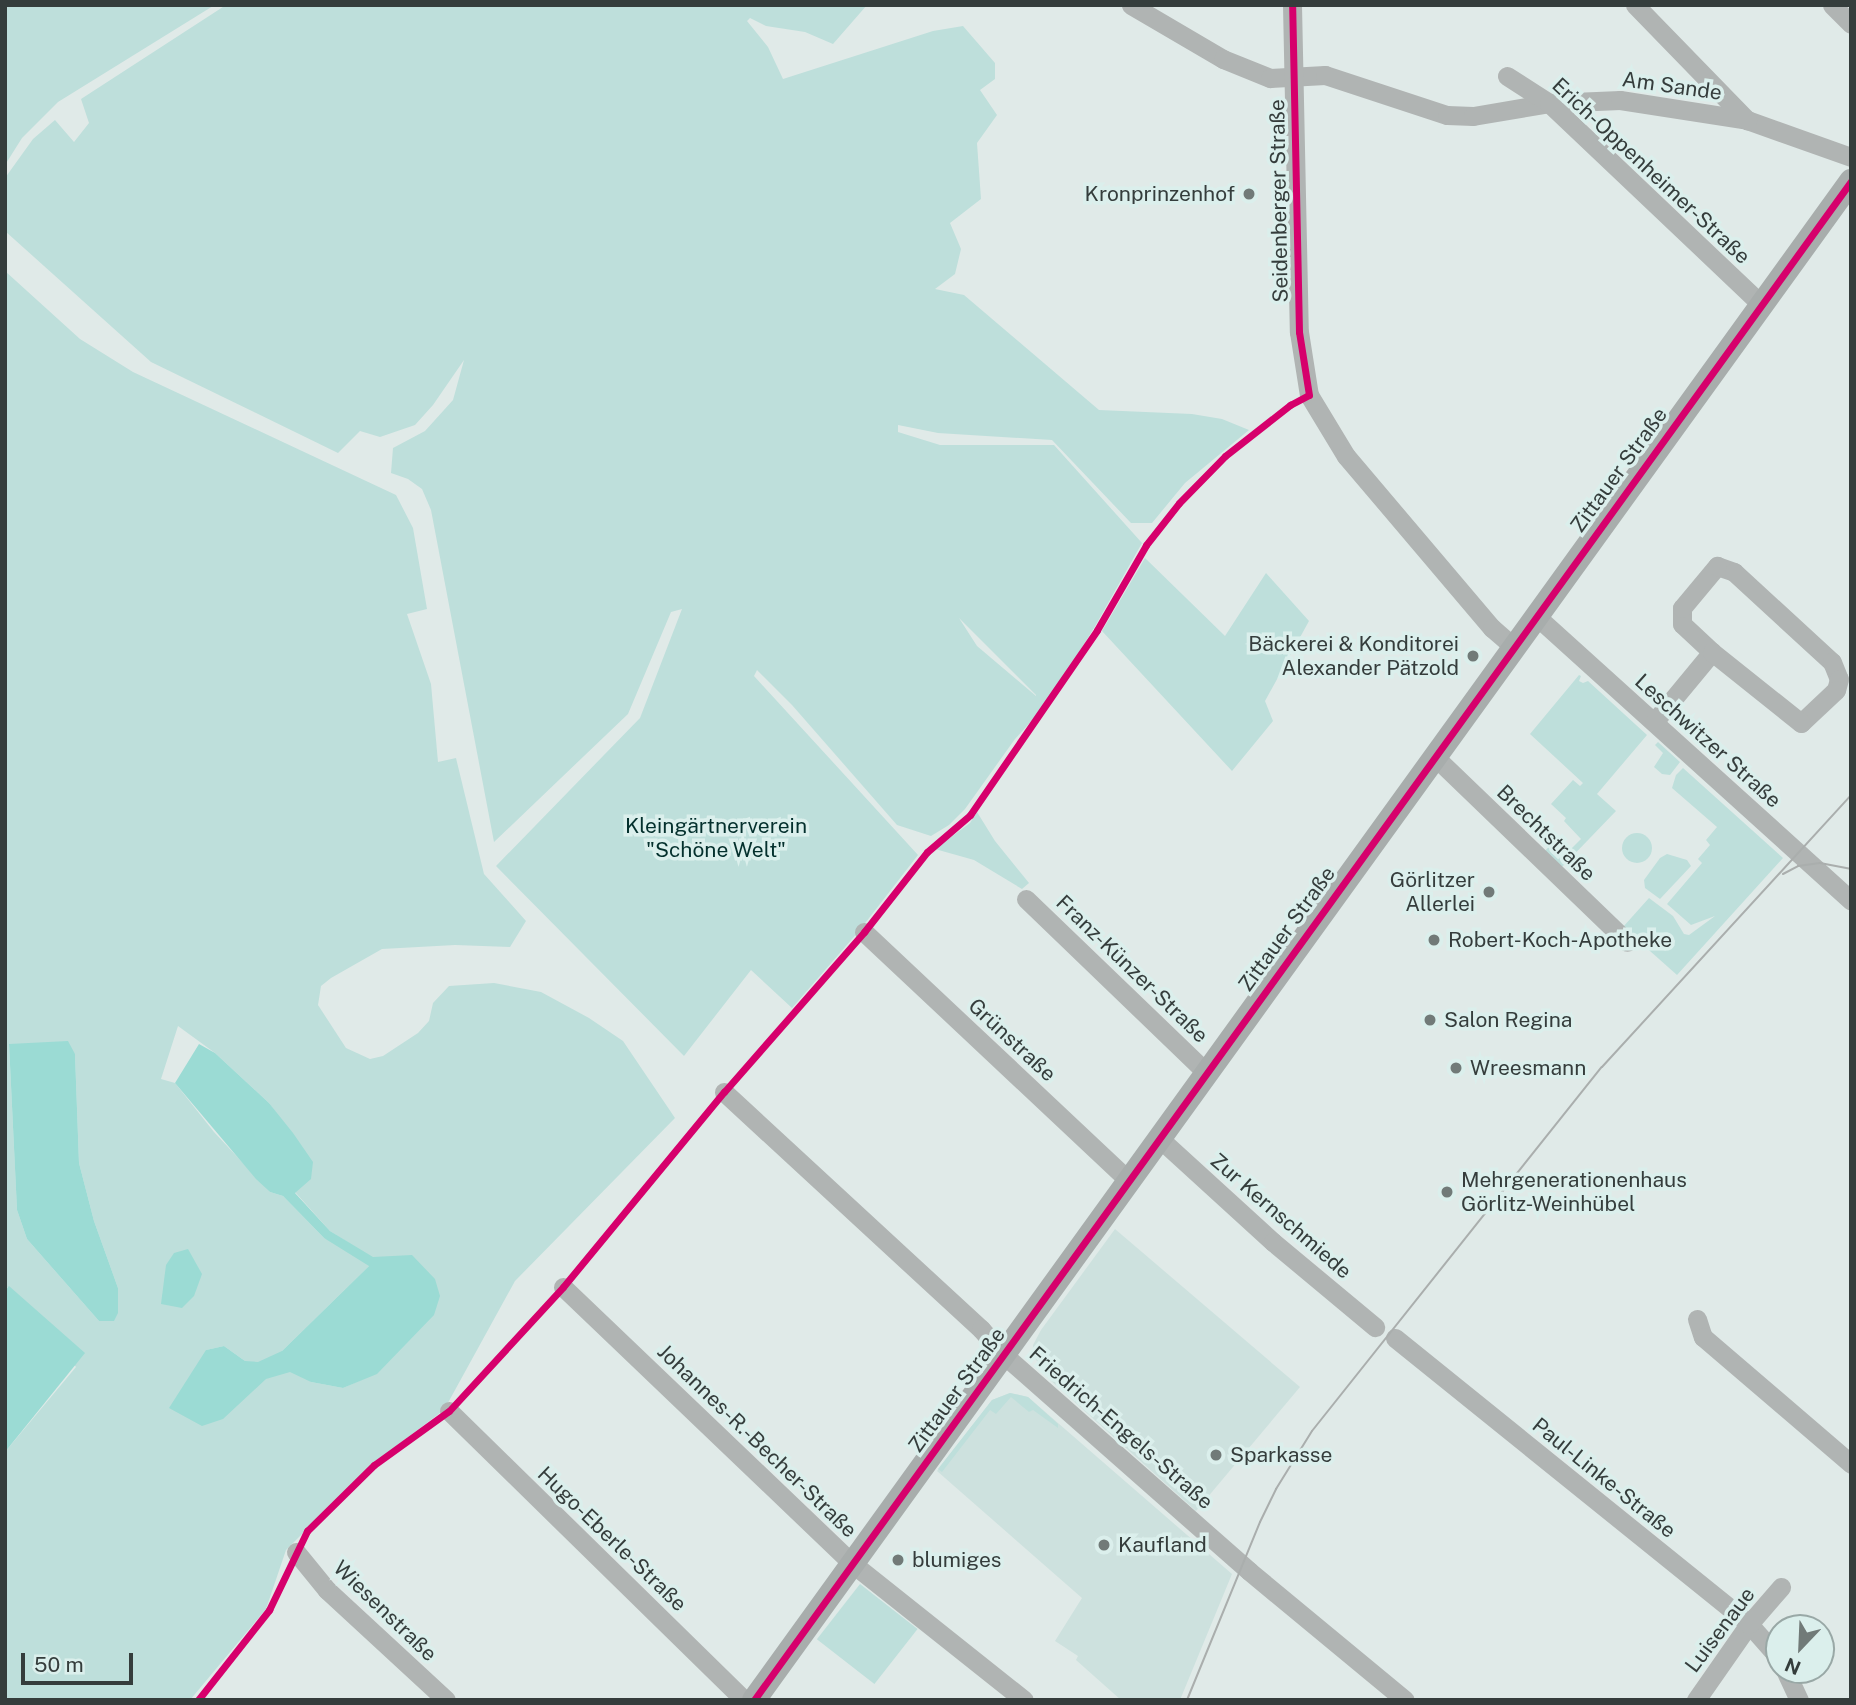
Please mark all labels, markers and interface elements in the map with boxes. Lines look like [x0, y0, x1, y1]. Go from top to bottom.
street label: Am Sande [1621, 67, 1723, 105]
street label: Erich-Oppenheimer-Straße [1547, 73, 1755, 269]
street label: Seidenberger Straße [1265, 99, 1293, 303]
place label: Kronprinzenhof [1085, 181, 1235, 207]
marker: Kronprinzenhof [1241, 186, 1257, 202]
street label: Zittauer Straße [1565, 403, 1673, 537]
place label: Bäckerei & Konditorei Alexander Pätzold [1248, 631, 1459, 681]
marker: Bäckerei & Konditorei Alexander Pätzold [1465, 648, 1481, 664]
street label: Leschwitzer Straße [1630, 669, 1786, 813]
street label: Brechtstraße [1491, 780, 1601, 886]
park label: Kleingärtnerverein "Schöne Welt" [625, 813, 807, 863]
street label: Zittauer Straße [1233, 862, 1341, 996]
place label: Görlitzer Allerlei [1390, 867, 1475, 917]
marker: Görlitzer Allerlei [1481, 884, 1497, 900]
street label: Franz-Künzer-Straße [1051, 890, 1213, 1048]
place label: Robert-Koch-Apotheke [1448, 927, 1672, 953]
marker: Robert-Koch-Apotheke [1426, 932, 1442, 948]
street label: Grünstraße [963, 993, 1061, 1087]
place label: Salon Regina [1444, 1007, 1572, 1033]
marker: Salon Regina [1422, 1012, 1438, 1028]
place label: Wreesmann [1470, 1055, 1586, 1081]
marker: Wreesmann [1448, 1060, 1464, 1076]
street label: Zur Kernschmiede [1205, 1148, 1357, 1284]
place label: Mehrgenerationenhaus Görlitz-Weinhübel [1461, 1167, 1687, 1217]
marker: Mehrgenerationenhaus Görlitz-Weinhübel [1439, 1184, 1455, 1200]
street label: Zittauer Straße [903, 1323, 1011, 1457]
street label: Johannes-R.-Becher-Straße [652, 1339, 862, 1543]
street label: Friedrich-Engels-Straße [1024, 1341, 1218, 1515]
street label: Paul-Linke-Straße [1527, 1413, 1681, 1543]
place label: Sparkasse [1230, 1442, 1332, 1468]
marker: Sparkasse [1208, 1447, 1224, 1463]
street label: Hugo-Eberle-Straße [532, 1461, 692, 1617]
place label: Kaufland [1118, 1532, 1207, 1558]
marker: Kaufland [1096, 1537, 1112, 1553]
place label: blumiges [912, 1547, 1001, 1573]
marker: blumiges [890, 1552, 906, 1568]
street label: Wiesenstraße [328, 1555, 442, 1667]
street label: Luisenaue [1680, 1582, 1760, 1678]
north arrow [1765, 1614, 1835, 1684]
scale bar [24, 1638, 136, 1682]
text: 50 m [34, 1652, 84, 1677]
text: N [1781, 1653, 1804, 1680]

